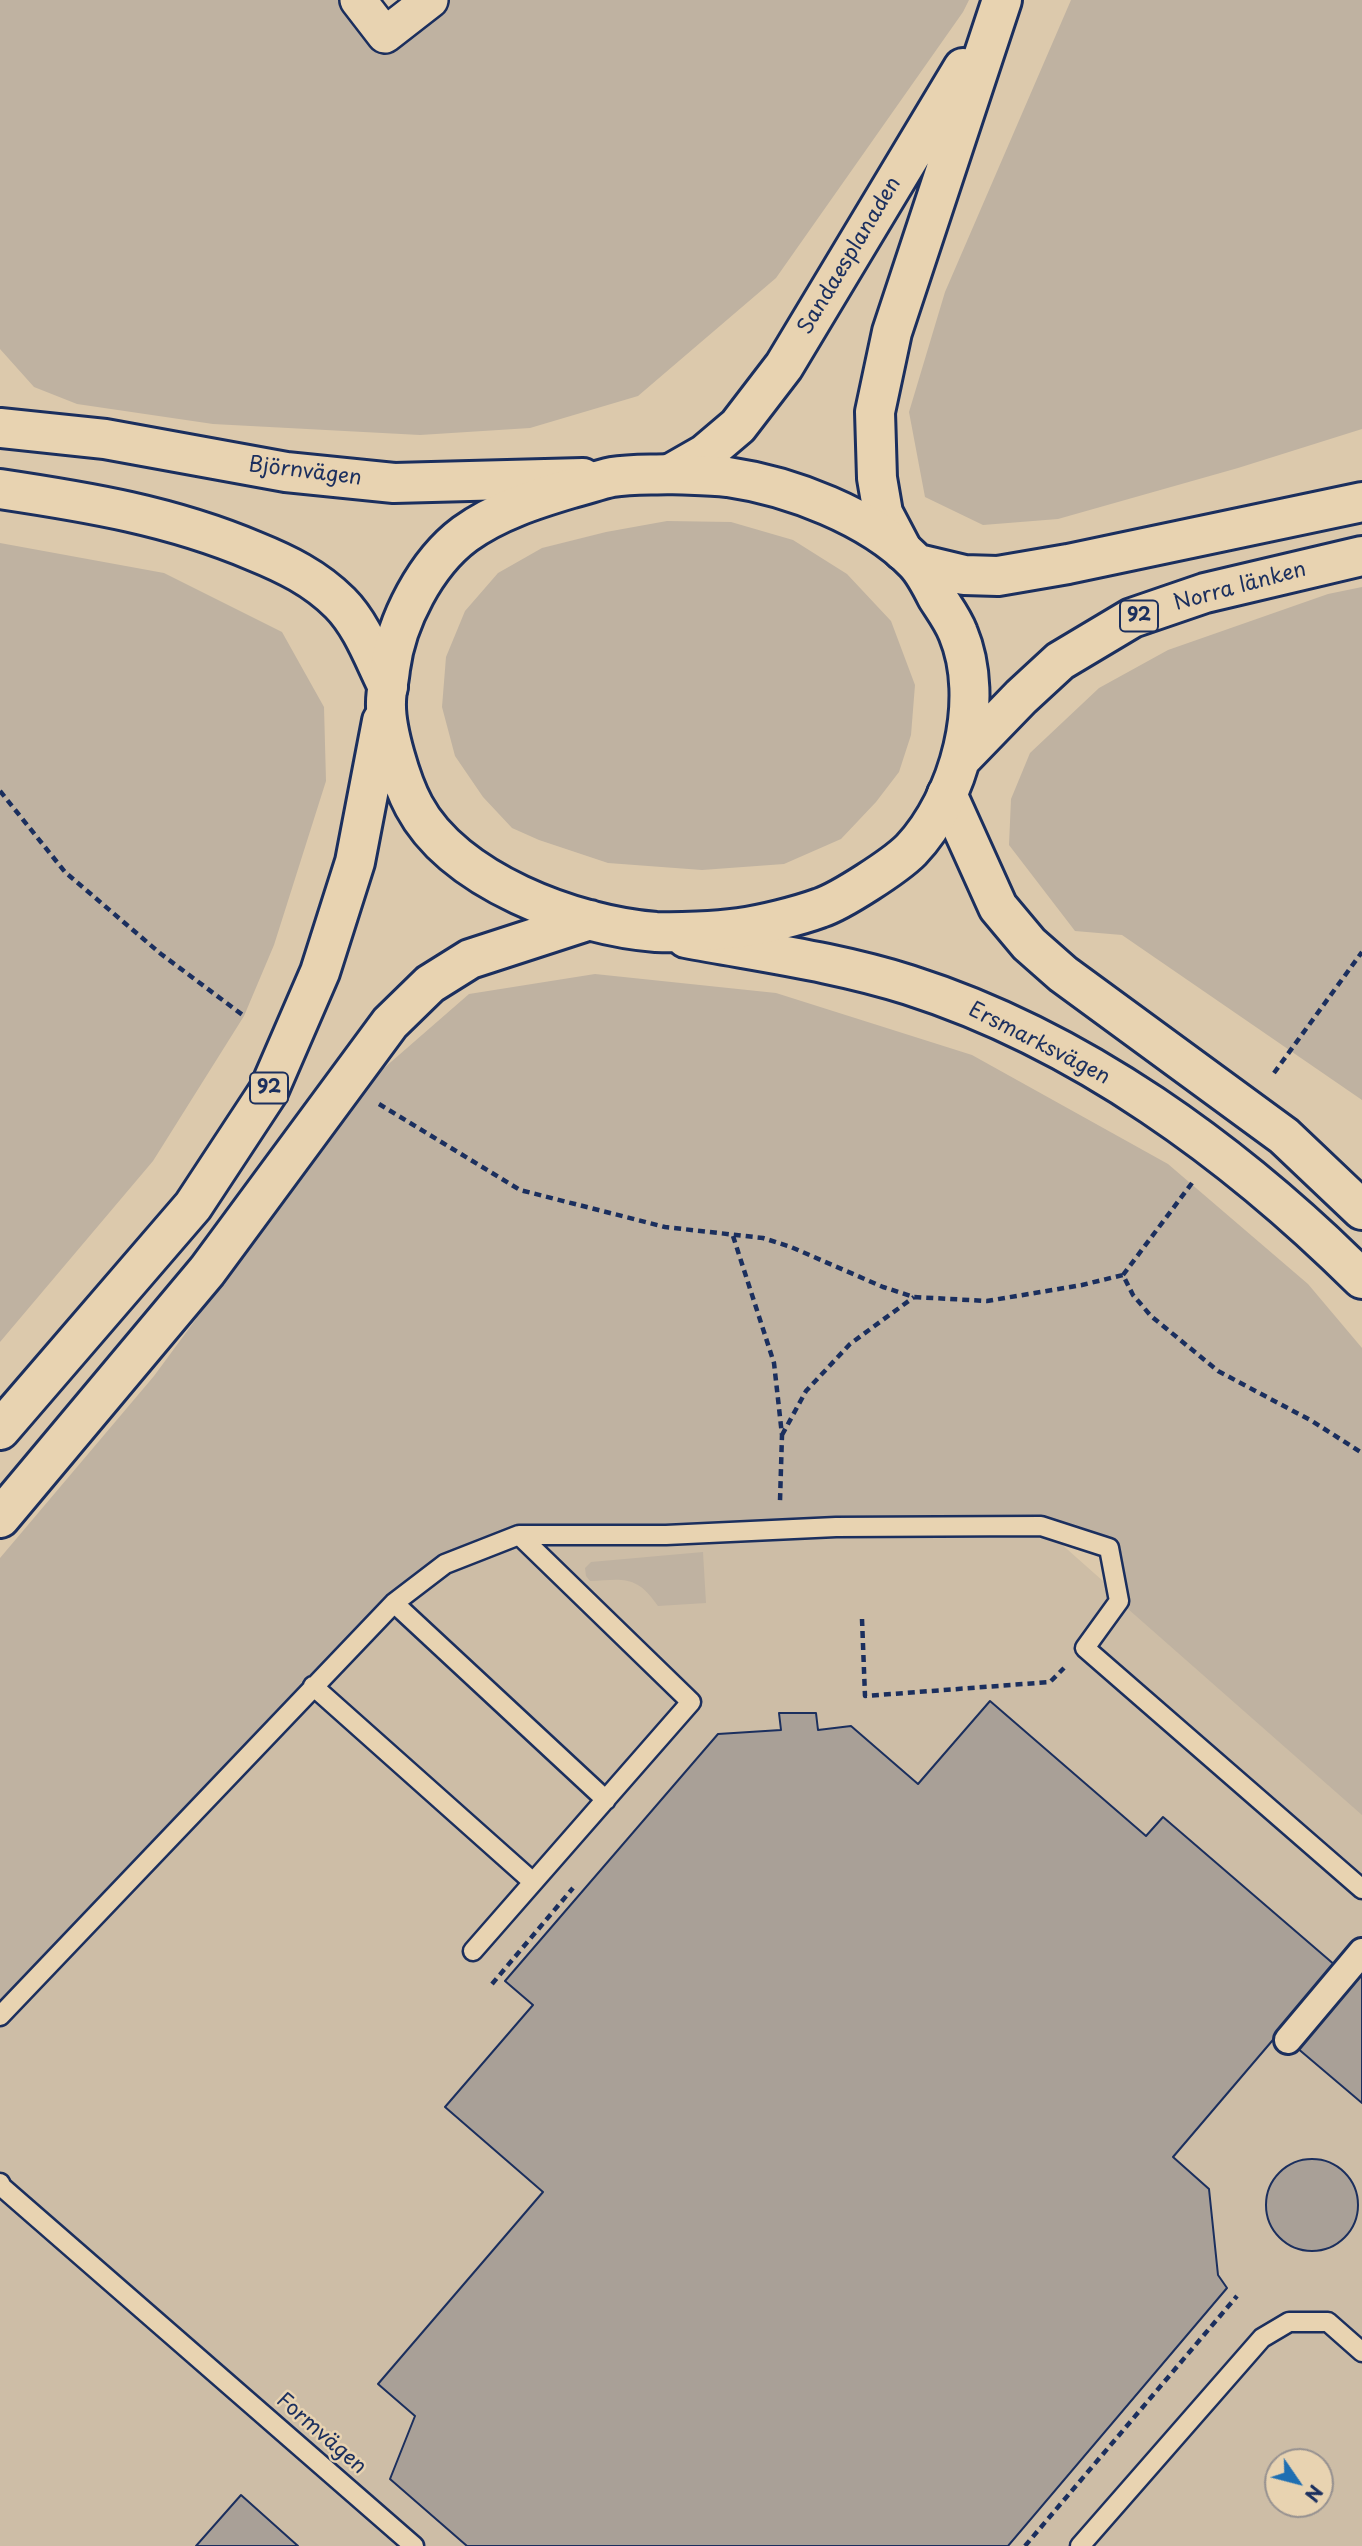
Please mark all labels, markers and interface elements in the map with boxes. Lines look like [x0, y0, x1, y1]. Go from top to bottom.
street label: Sandaesplanaden [793, 173, 907, 339]
street label: Björnvägen [247, 453, 363, 491]
street label: Norra länken [1171, 557, 1309, 617]
road number: 92 [1120, 600, 1158, 632]
street label: Ersmarksvägen [964, 998, 1114, 1090]
road number: 92 [250, 1072, 288, 1104]
street label: Formvägen [271, 2388, 371, 2480]
north arrow [1264, 2448, 1334, 2518]
text: N [1299, 2480, 1330, 2508]

